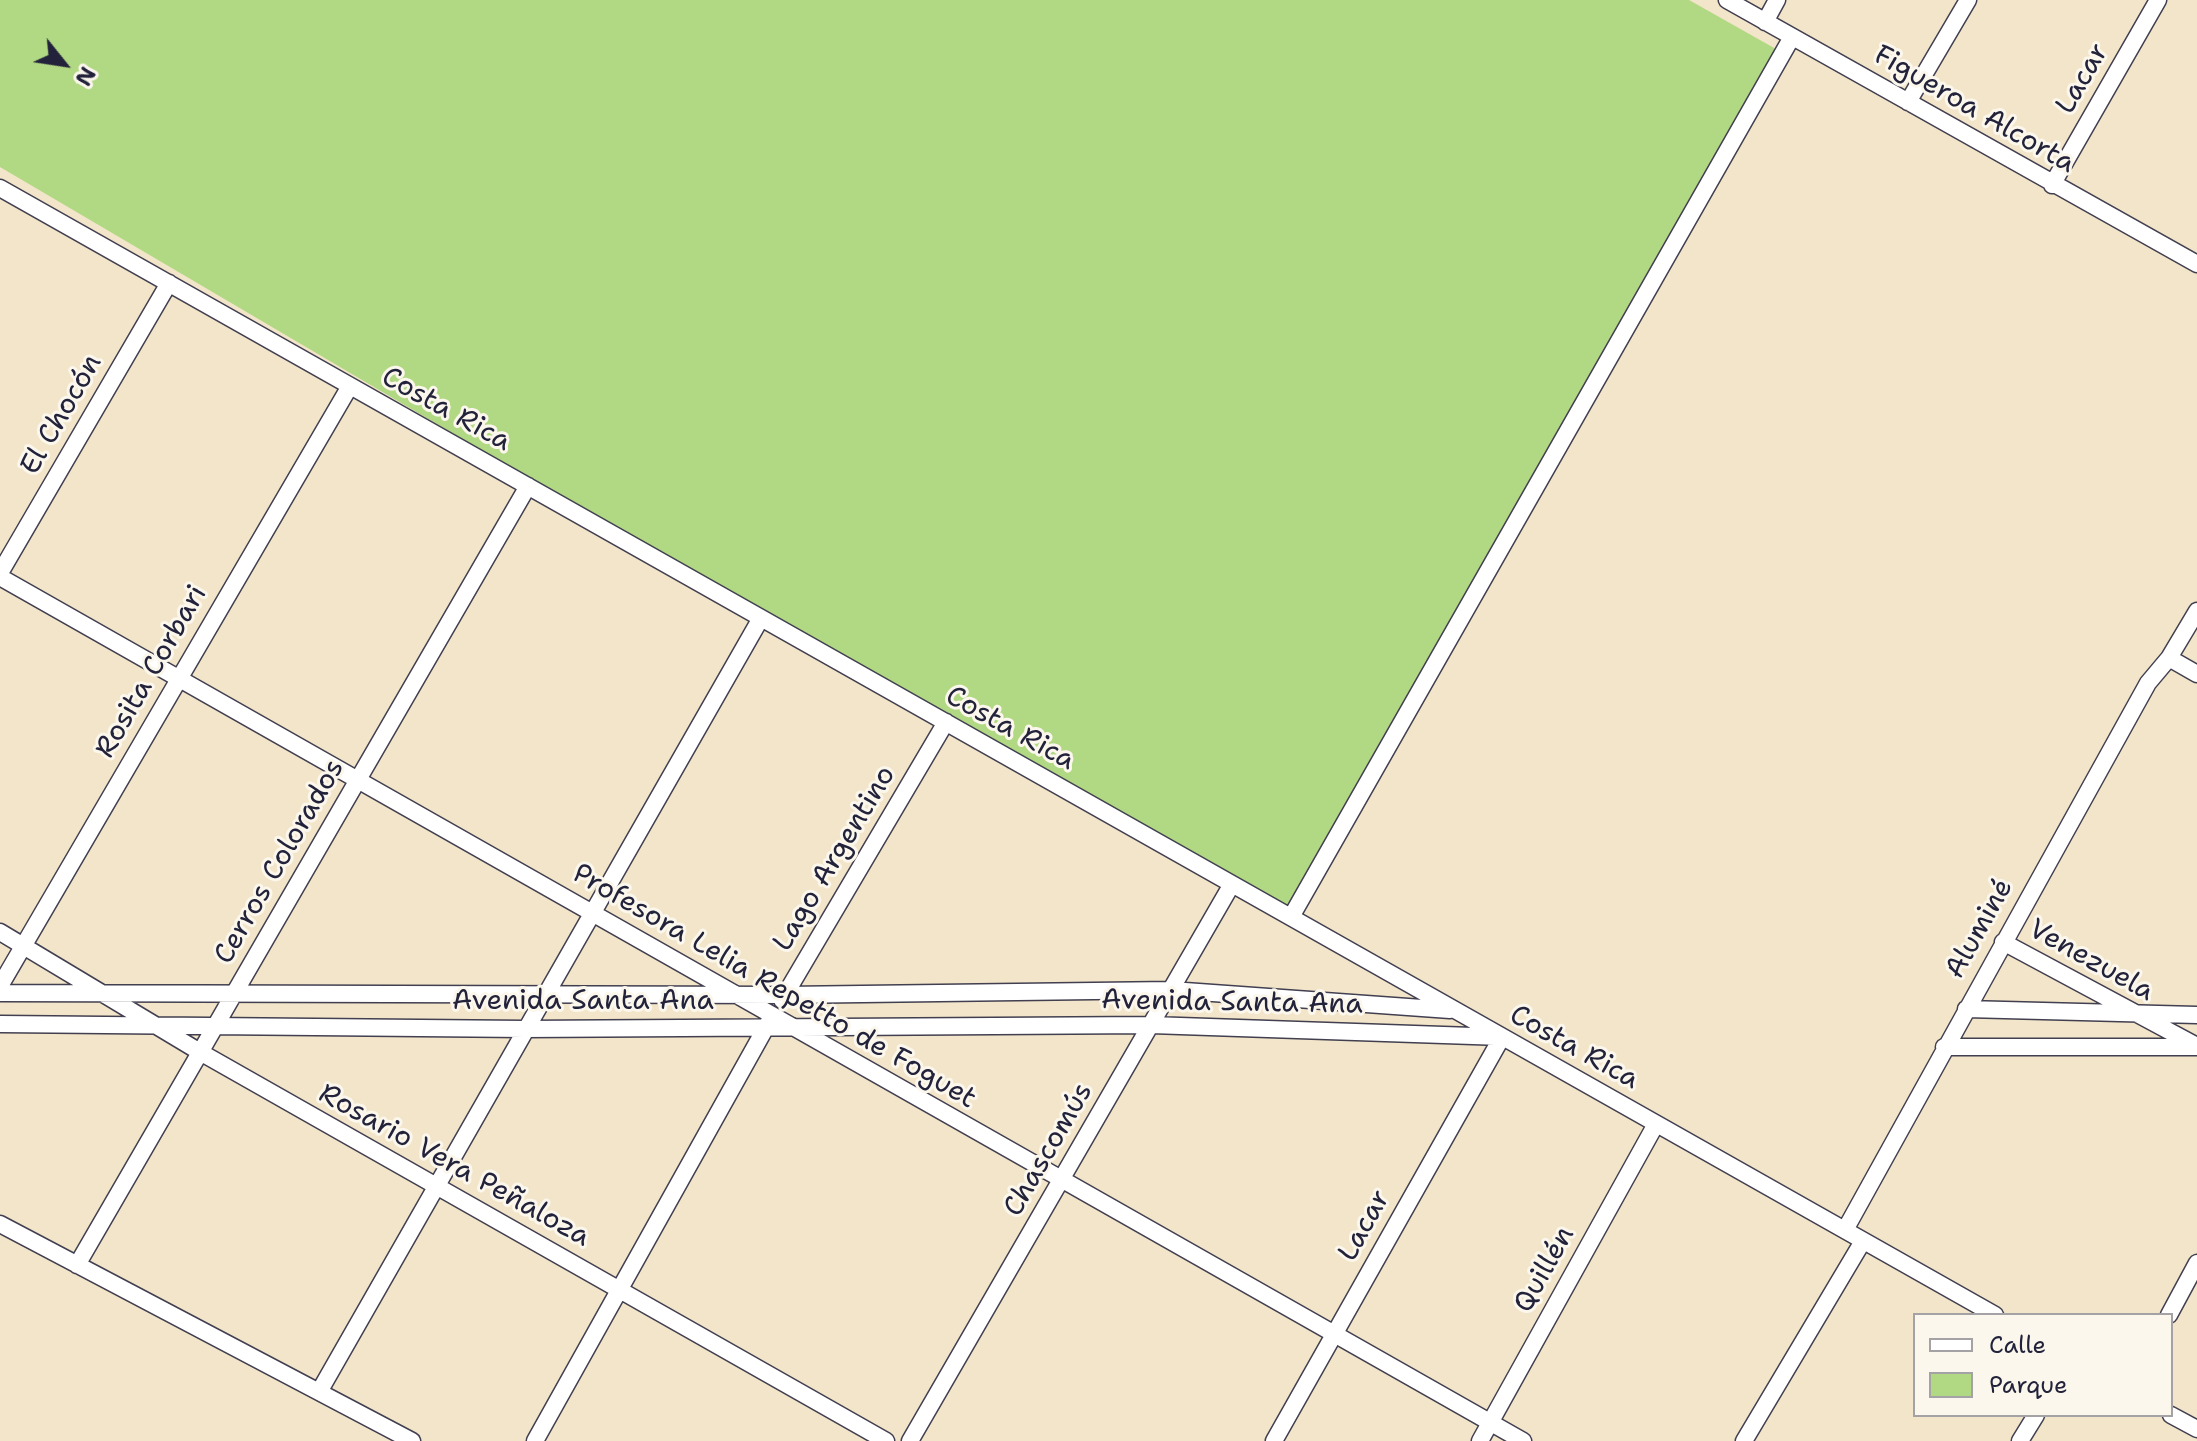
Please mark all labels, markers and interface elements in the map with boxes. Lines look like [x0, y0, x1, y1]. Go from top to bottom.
north arrow [24, 24, 104, 104]
street label: Lacar [2049, 38, 2117, 120]
street label: Figueroa Alcorta [1867, 39, 2081, 181]
text: N [68, 61, 102, 91]
street label: El Chocón [14, 349, 110, 481]
street label: Costa Rica [375, 361, 517, 459]
street label: Rosita Corbari [89, 580, 215, 764]
street label: Costa Rica [939, 680, 1081, 778]
street label: Cerros Colorados [208, 754, 352, 970]
street label: Lago Argentino [767, 760, 903, 958]
street label: Profesora Lelia Repetto de Foguet [566, 857, 982, 1117]
street label: Aluminé [1939, 873, 2021, 985]
street label: Venezuela [2022, 913, 2160, 1009]
street label: Avenida Santa Ana [1101, 984, 1363, 1022]
street label: Avenida Santa Ana [452, 985, 714, 1019]
street label: Costa Rica [1503, 999, 1645, 1097]
street label: Rosario Vera Peñaloza [312, 1077, 596, 1255]
street label: Chascomús [997, 1077, 1101, 1223]
street label: Lacar [1332, 1185, 1398, 1267]
street label: Quillén [1508, 1221, 1582, 1319]
legend [1913, 1313, 2173, 1417]
text: Calle [1989, 1329, 2046, 1361]
text: Parque [1989, 1369, 2068, 1401]

